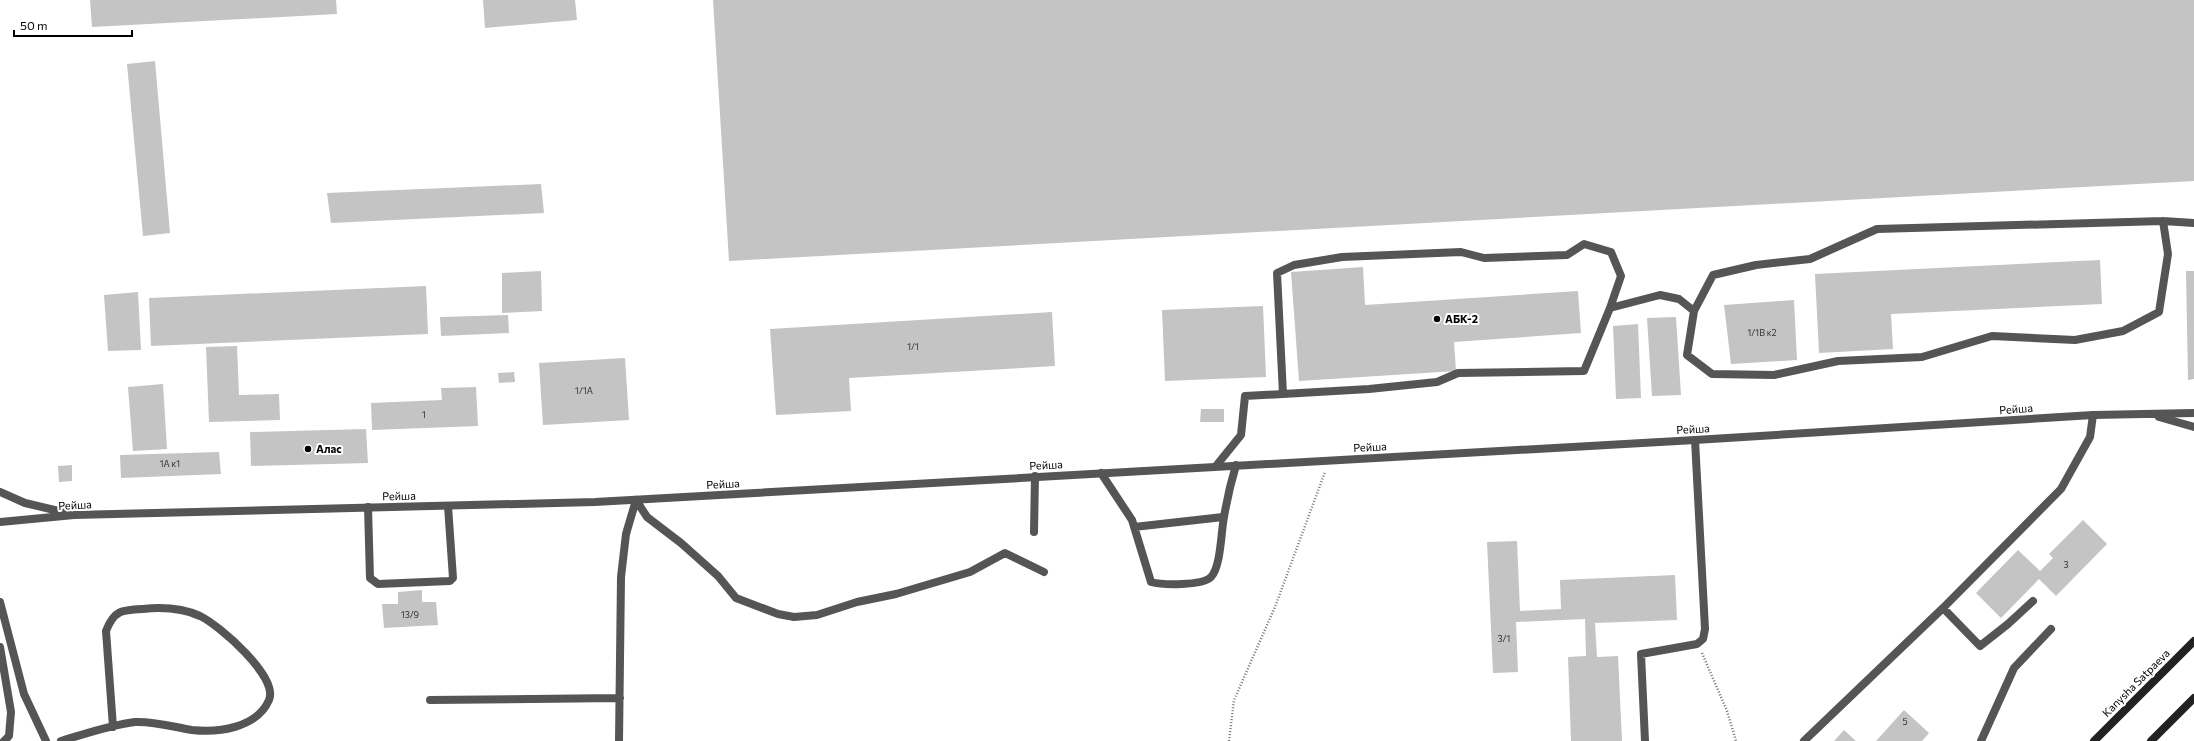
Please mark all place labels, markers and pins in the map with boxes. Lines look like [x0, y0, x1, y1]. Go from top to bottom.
place label: АБК-2 [1445, 312, 1478, 325]
marker: АБК-2 [1432, 314, 1442, 324]
place label: Алас [316, 442, 342, 455]
marker: Алас [303, 444, 313, 454]

